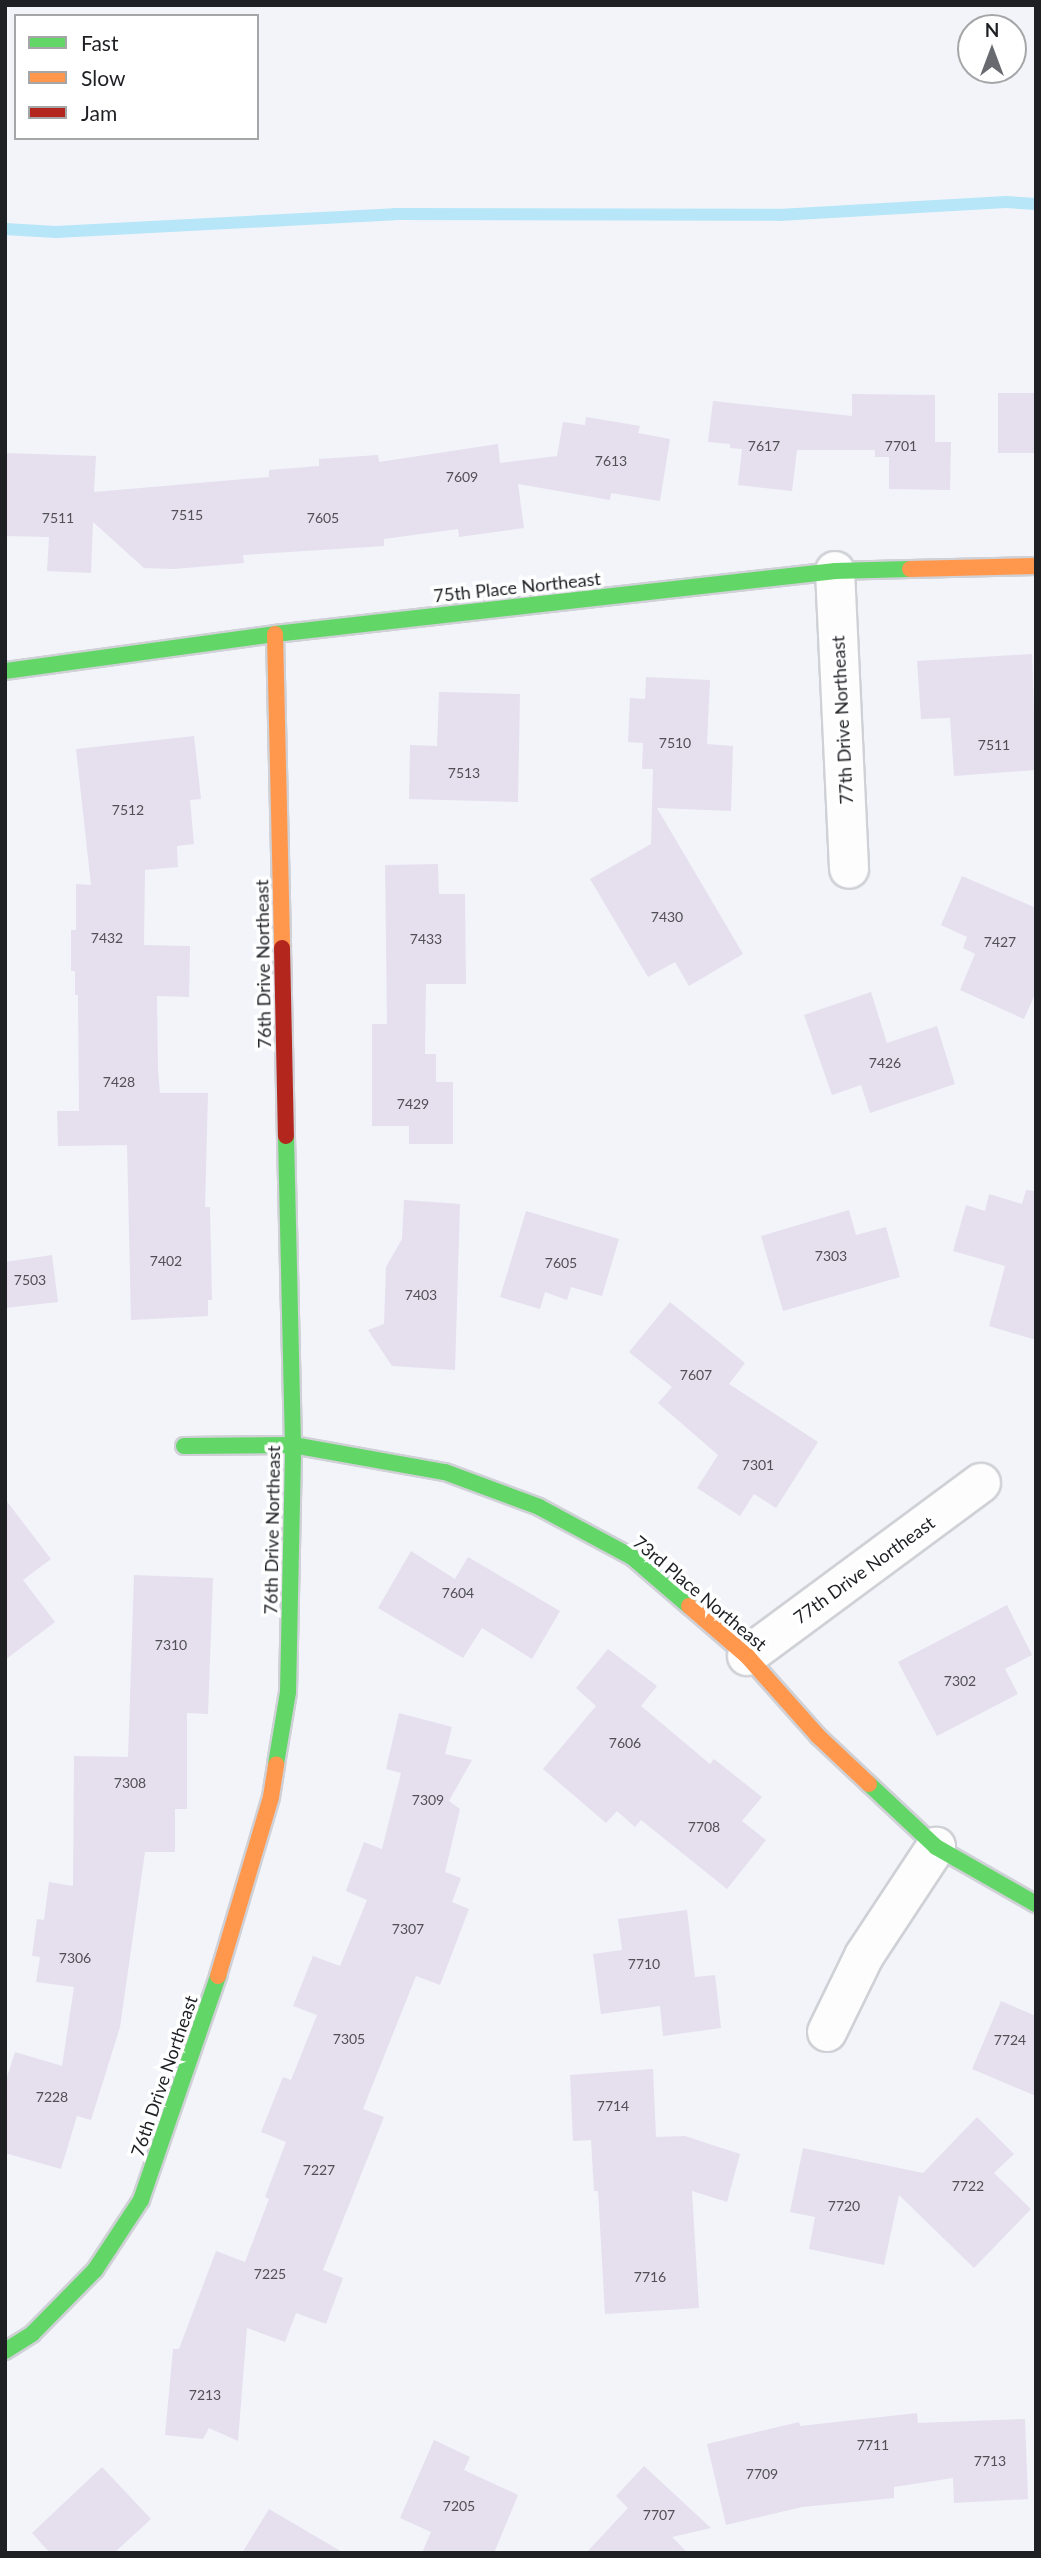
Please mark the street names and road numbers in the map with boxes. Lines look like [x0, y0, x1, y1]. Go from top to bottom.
street label: 75th Place Northeast [432, 567, 602, 607]
street label: 77th Drive Northeast [827, 635, 857, 805]
street label: 76th Drive Northeast [251, 879, 275, 1049]
street label: 76th Drive Northeast [260, 1445, 284, 1615]
street label: 77th Drive Northeast [789, 1512, 939, 1628]
street label: 73rd Place Northeast [629, 1531, 771, 1655]
street label: 76th Drive Northeast [126, 1993, 202, 2159]

